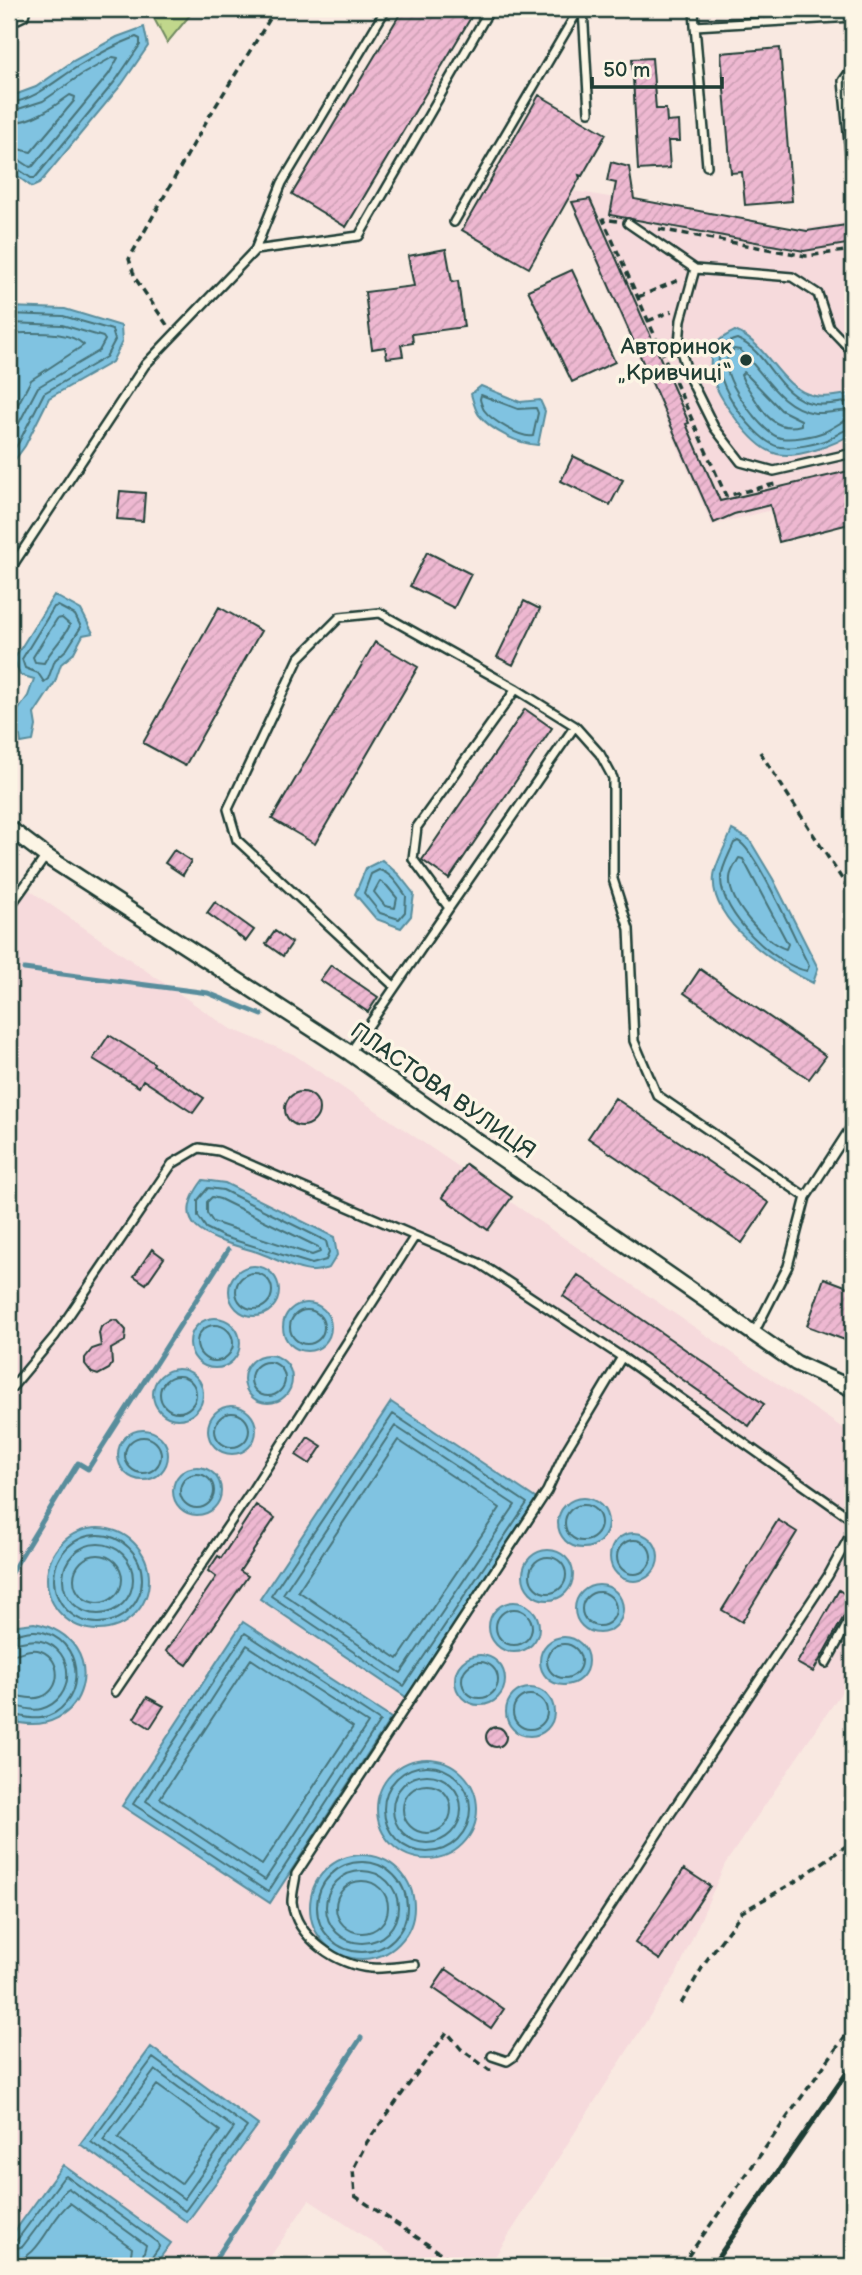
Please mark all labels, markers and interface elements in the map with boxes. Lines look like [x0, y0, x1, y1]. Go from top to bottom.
scale bar [592, 46, 722, 90]
text: 50 m [603, 58, 650, 83]
place label: Авторинок „Кривчиці“ [618, 333, 733, 387]
marker: Авторинок „Кривчиці“ [738, 352, 754, 368]
street label: ПЛАСТОВА ВУЛИЦЯ [345, 1016, 541, 1166]

